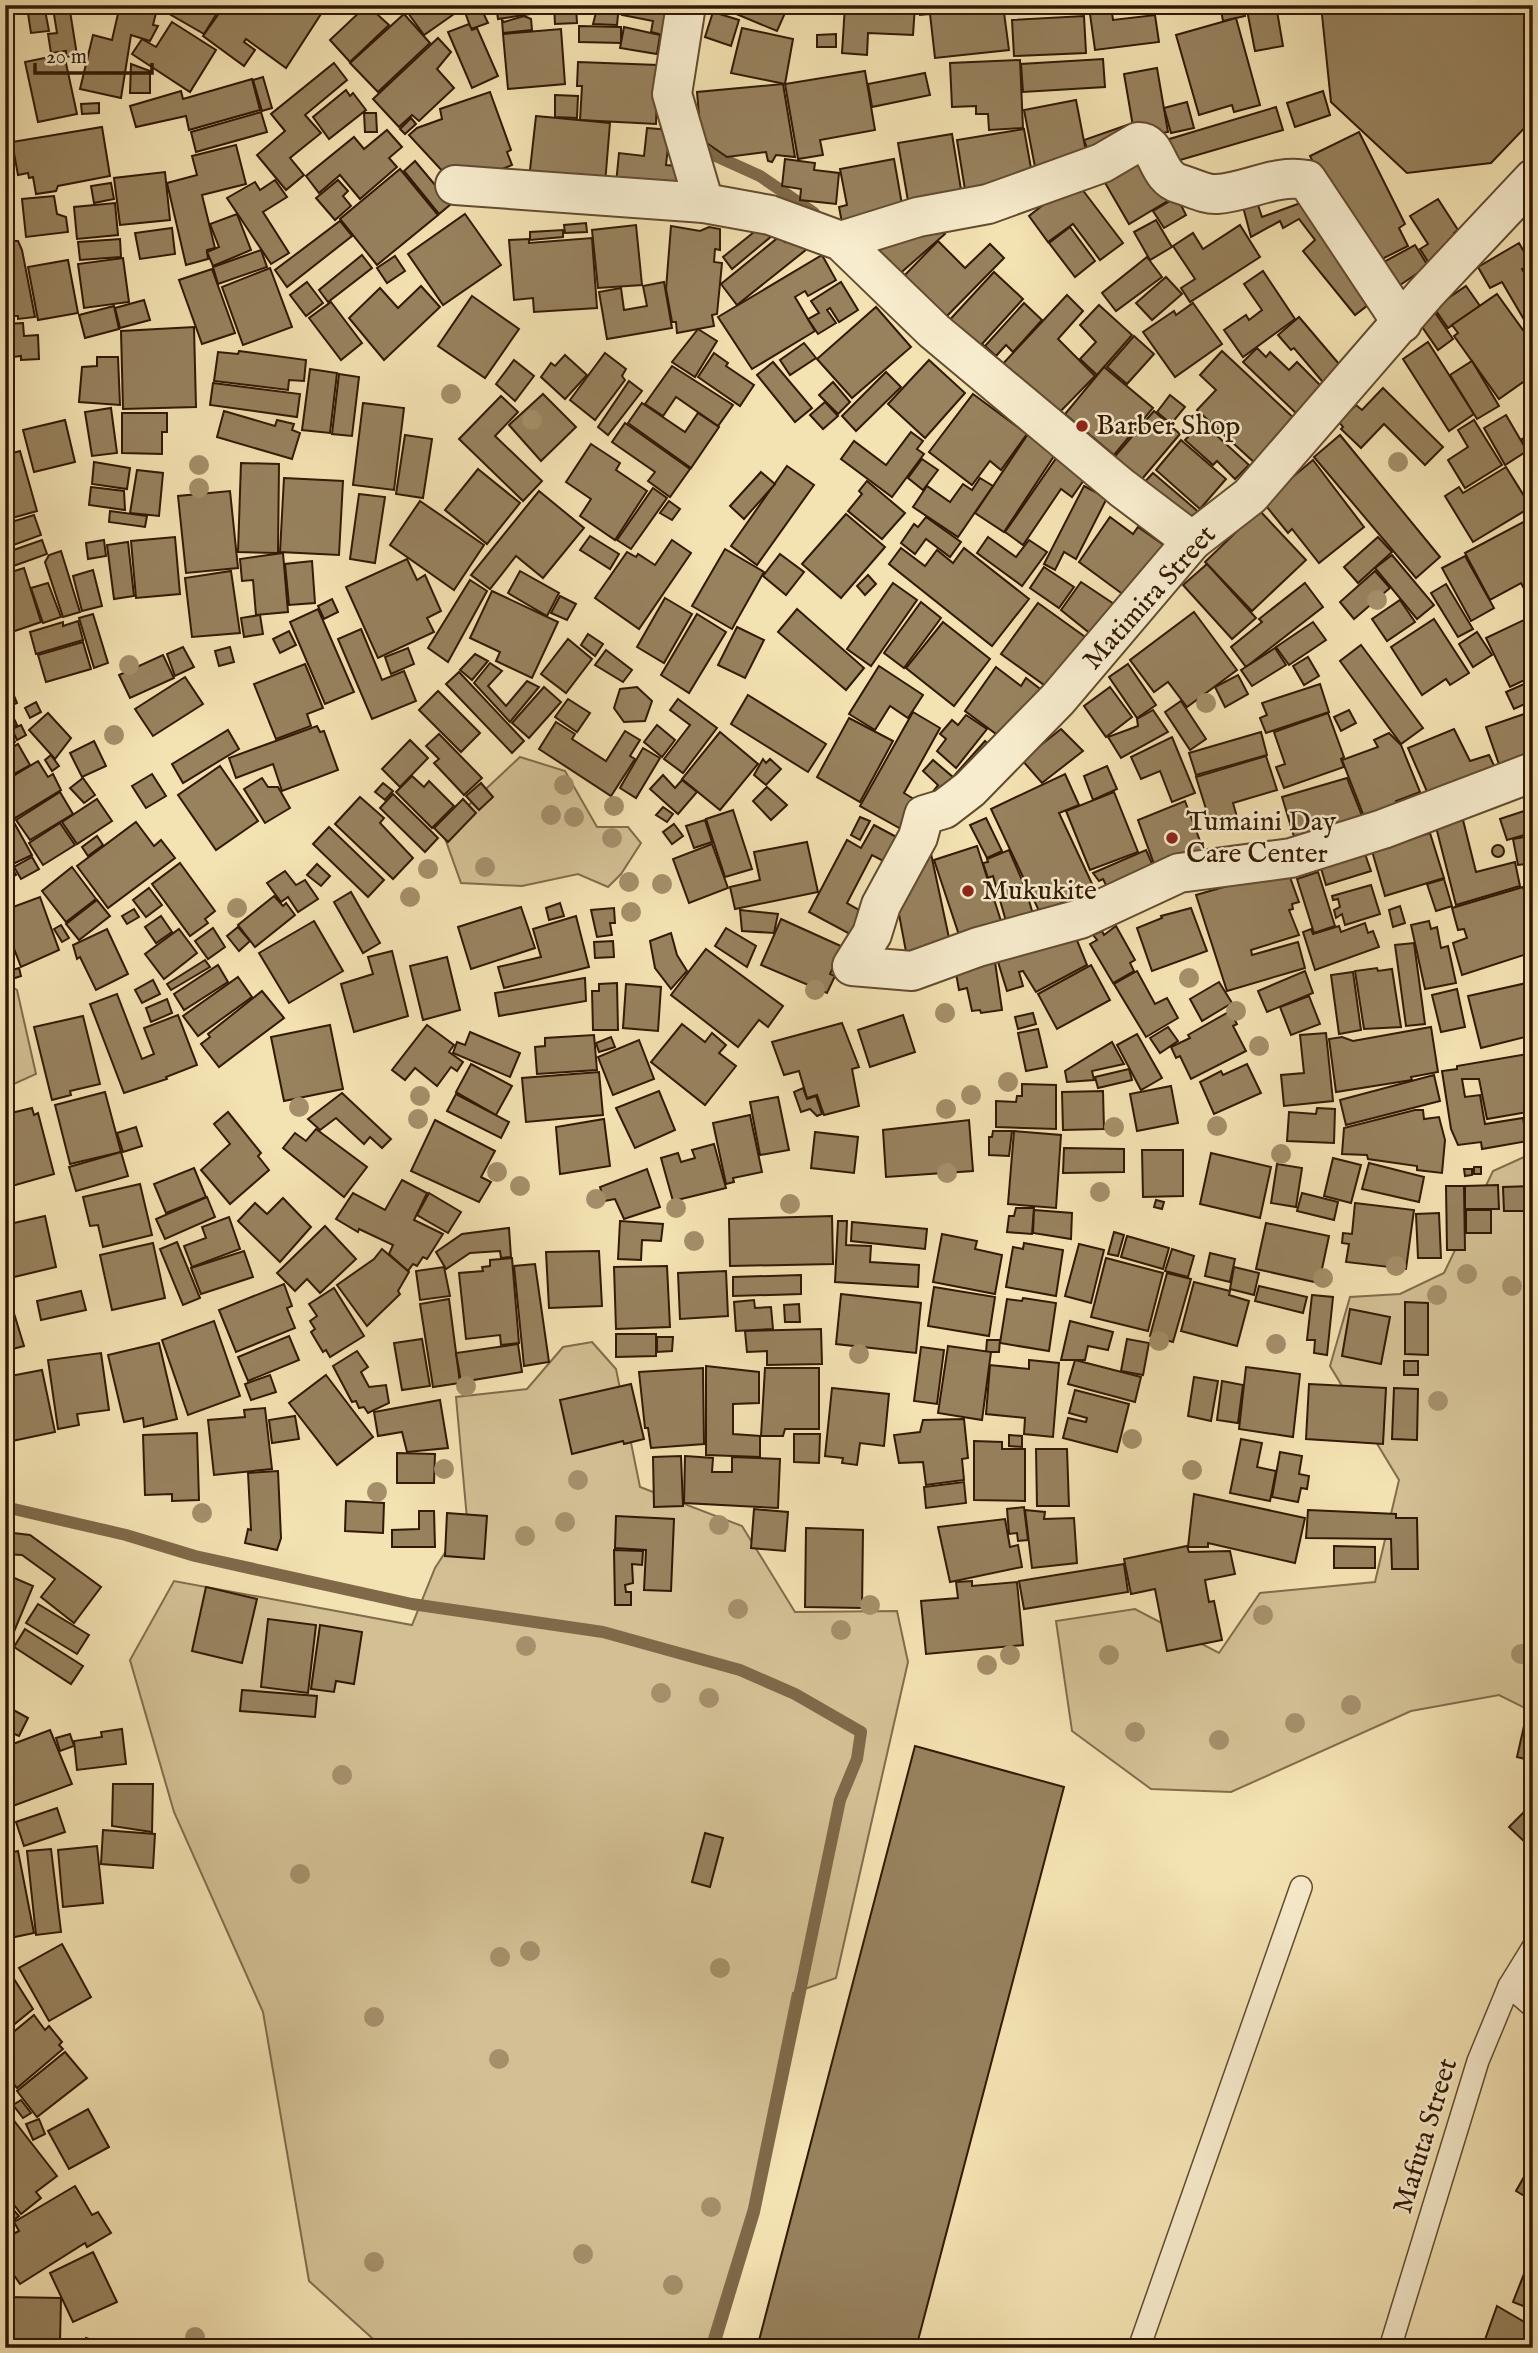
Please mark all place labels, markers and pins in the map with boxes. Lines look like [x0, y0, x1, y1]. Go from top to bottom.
place label: Barber Shop [1096, 409, 1241, 444]
marker: Barber Shop [1074, 418, 1090, 434]
place label: Tumaini Day Care Center [1186, 805, 1337, 872]
marker: Tumaini Day Care Center [1164, 830, 1180, 846]
place label: Mukukite [982, 874, 1097, 909]
marker: Mukukite [960, 883, 976, 899]

